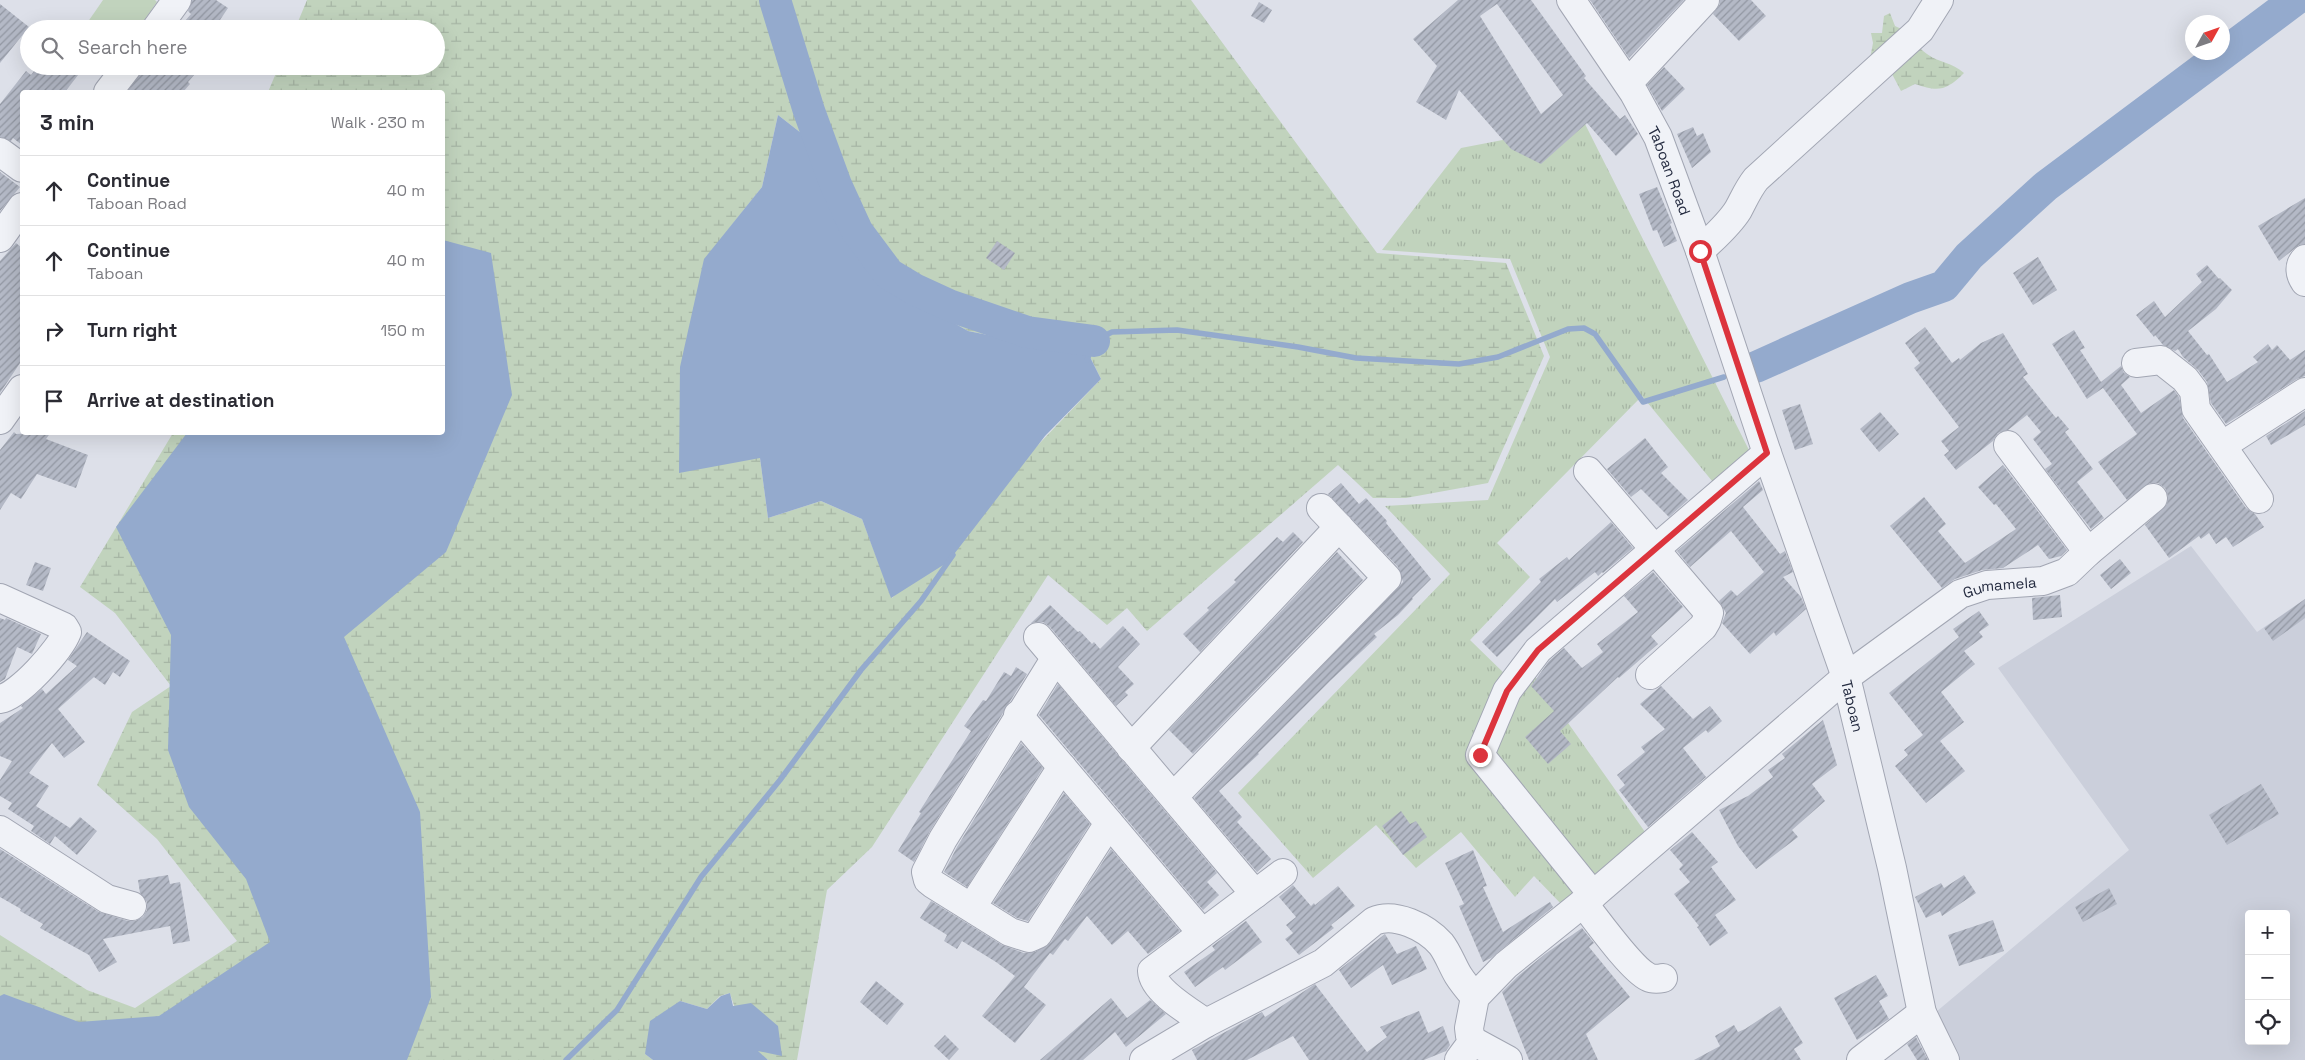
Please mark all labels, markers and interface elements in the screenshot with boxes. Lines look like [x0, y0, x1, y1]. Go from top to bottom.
north arrow [2185, 15, 2230, 60]
search box [20, 20, 445, 75]
icon: search [38, 34, 66, 62]
text: Search here [78, 35, 188, 60]
text: 3 min [40, 109, 95, 136]
text: Walk · 230 m [331, 112, 425, 133]
street label: Taboan Road [1644, 123, 1695, 218]
text: Continue [87, 168, 170, 193]
icon: ahead [40, 177, 68, 205]
text: 40 m [387, 180, 425, 201]
text: Taboan Road [87, 193, 187, 214]
text: Continue [87, 238, 170, 263]
route start [1689, 240, 1712, 263]
icon: ahead [40, 247, 68, 275]
text: 40 m [387, 250, 425, 271]
text: Taboan [87, 263, 143, 284]
icon: right [40, 317, 68, 345]
text: Turn right [87, 318, 177, 343]
text: 150 m [381, 320, 425, 341]
icon: arrive [40, 387, 68, 415]
text: Arrive at destination [87, 388, 275, 413]
street label: Gumamela [1960, 572, 2038, 602]
street label: Taboan [1838, 678, 1868, 734]
route end [1469, 744, 1492, 767]
map controls [2245, 910, 2290, 1045]
button: + [2245, 910, 2290, 955]
button: − [2245, 955, 2290, 1000]
button: locate [2245, 1000, 2290, 1045]

